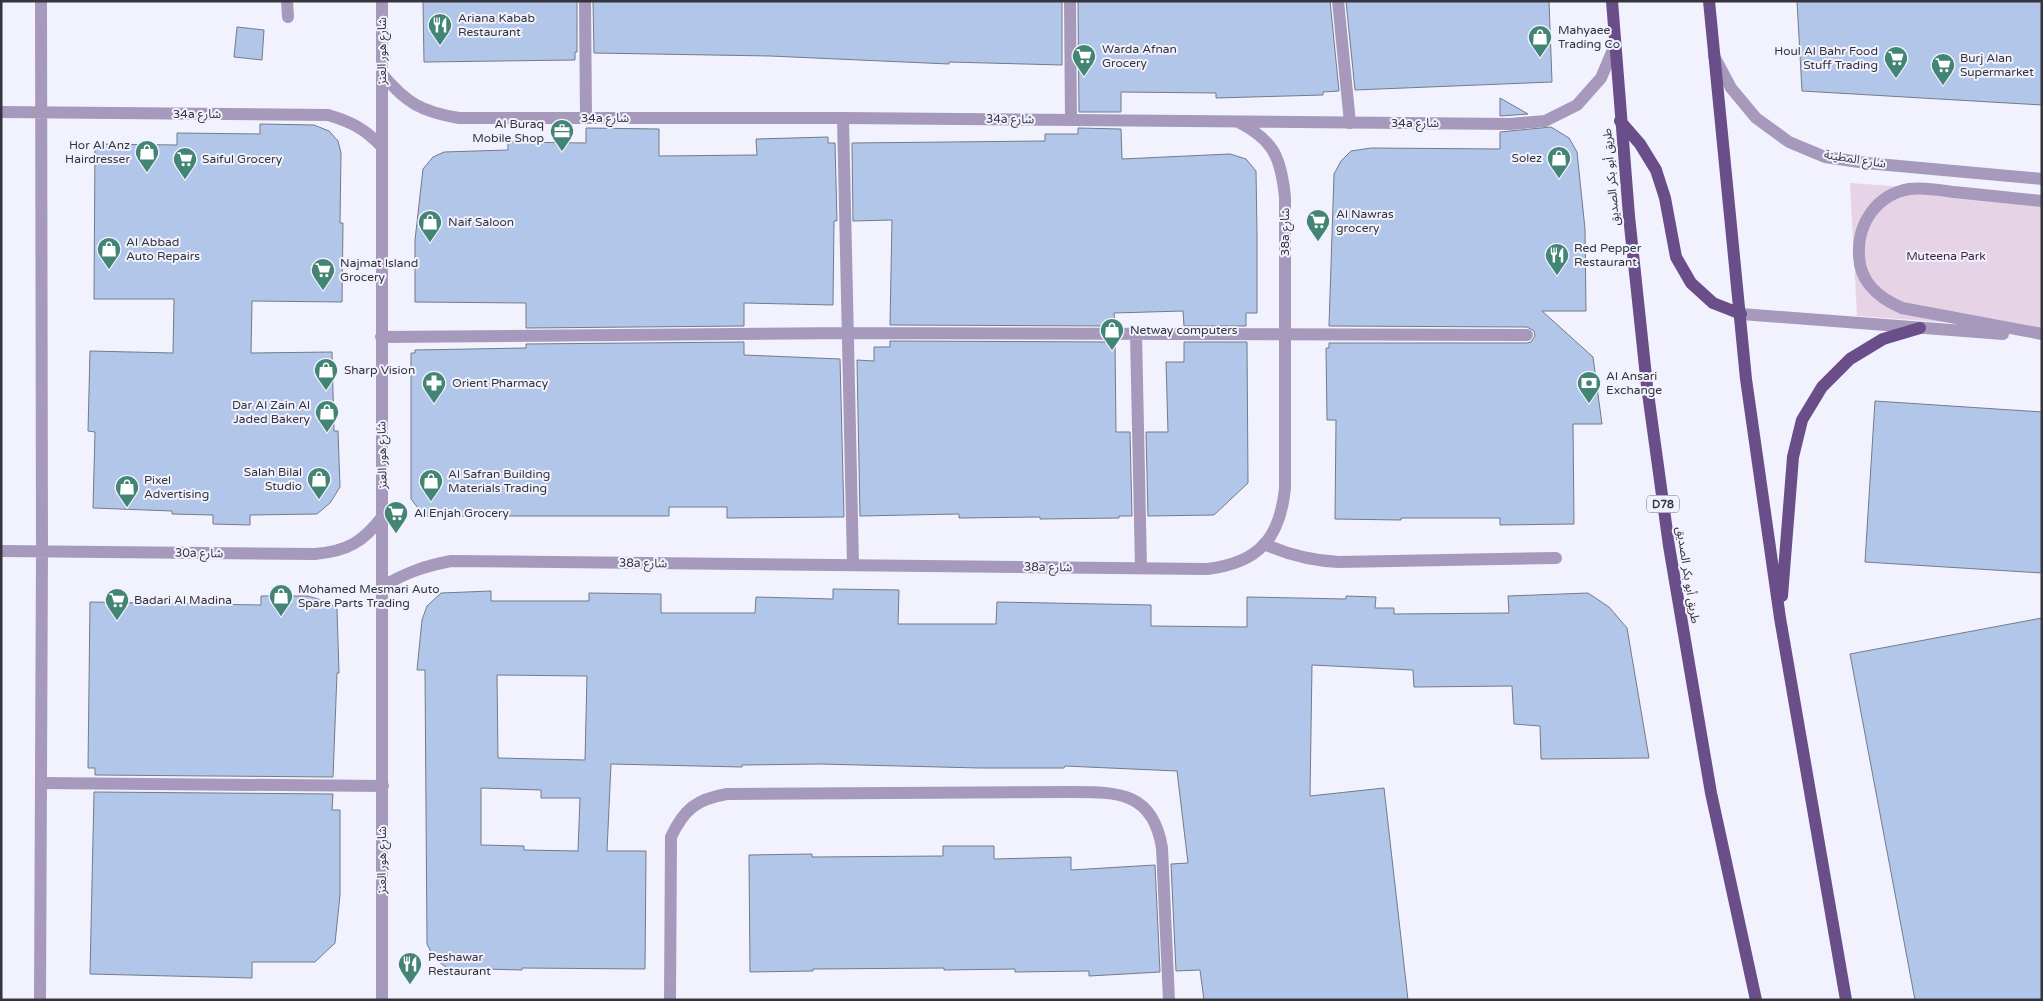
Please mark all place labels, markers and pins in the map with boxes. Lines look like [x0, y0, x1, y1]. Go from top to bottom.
place label: Ariana Kabab Restaurant [458, 11, 535, 39]
restaurant icon: Ariana Kabab Restaurant [427, 12, 453, 46]
place label: Mahyaee Trading Co [1558, 23, 1620, 51]
shop icon: Mahyaee Trading Co [1527, 24, 1553, 58]
place label: Warda Afnan Grocery [1102, 42, 1177, 70]
supermarket icon: Warda Afnan Grocery [1071, 43, 1097, 77]
place label: Houl Al Bahr Food Stuff Trading [1774, 44, 1878, 72]
supermarket icon: Houl Al Bahr Food Stuff Trading [1883, 45, 1909, 79]
place label: Burj Alan Supermarket [1960, 51, 2034, 79]
supermarket icon: Burj Alan Supermarket [1930, 52, 1956, 86]
place label: Al Buraq Mobile Shop [472, 117, 544, 145]
office icon: Al Buraq Mobile Shop [549, 118, 575, 152]
place label: Hor Al Anz Hairdresser [65, 138, 130, 166]
shop icon: Hor Al Anz Hairdresser [134, 139, 160, 173]
shop icon: Solez [1546, 145, 1572, 179]
supermarket icon: Saiful Grocery [172, 146, 198, 180]
place label: Solez [1512, 151, 1542, 165]
place label: Saiful Grocery [202, 152, 283, 166]
place label: Al Nawras grocery [1336, 207, 1394, 235]
supermarket icon: Al Nawras grocery [1305, 208, 1331, 242]
shop icon: Naif Saloon [417, 209, 443, 243]
place label: Naif Saloon [448, 215, 514, 229]
place label: Al Abbad Auto Repairs [126, 235, 200, 263]
shop icon: Al Abbad Auto Repairs [96, 236, 122, 270]
place label: Red Pepper Restaurant [1574, 241, 1642, 269]
restaurant icon: Red Pepper Restaurant [1544, 242, 1570, 276]
place label: Najmat Island Grocery [340, 256, 418, 284]
supermarket icon: Najmat Island Grocery [310, 257, 336, 291]
shop icon: Netway computers [1099, 317, 1125, 351]
place label: Netway computers [1130, 323, 1238, 337]
shop icon: Sharp Vision [313, 357, 339, 391]
place label: Sharp Vision [344, 363, 415, 377]
place label: Al Ansari Exchange [1606, 369, 1662, 397]
pharmacy icon: Orient Pharmacy [421, 370, 447, 404]
bank icon: Al Ansari Exchange [1576, 370, 1602, 404]
place label: Orient Pharmacy [452, 376, 549, 390]
place label: Dar Al Zain Al Jaded Bakery [232, 398, 311, 426]
shop icon: Dar Al Zain Al Jaded Bakery [314, 399, 340, 433]
place label: Salah Bilal Studio [244, 465, 302, 493]
shop icon: Salah Bilal Studio [306, 466, 332, 500]
place label: Al Safran Building Materials Trading [448, 467, 550, 495]
shop icon: Al Safran Building Materials Trading [418, 468, 444, 502]
place label: Pixel Advertising [144, 473, 209, 501]
shop icon: Pixel Advertising [114, 474, 140, 508]
supermarket icon: Al Enjah Grocery [383, 500, 409, 534]
place label: Al Enjah Grocery [414, 506, 510, 520]
place label: Mohamed Mesmari Auto Spare Parts Trading [298, 582, 440, 610]
shop icon: Mohamed Mesmari Auto Spare Parts Trading [268, 583, 294, 617]
supermarket icon: Badari Al Madina [104, 587, 130, 621]
place label: Badari Al Madina [134, 593, 232, 607]
place label: Peshawar Restaurant [428, 950, 491, 978]
restaurant icon: Peshawar Restaurant [397, 951, 423, 985]

